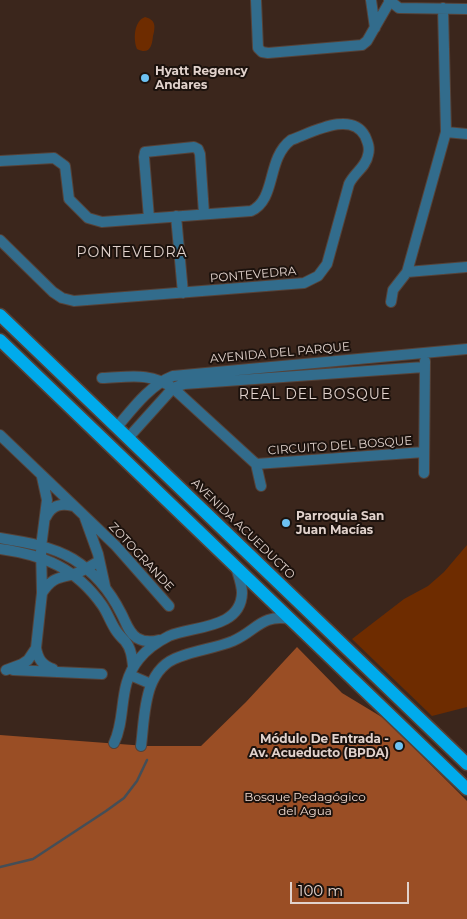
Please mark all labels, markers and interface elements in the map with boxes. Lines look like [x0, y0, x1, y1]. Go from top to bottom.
place label: Hyatt Regency Andares [155, 64, 248, 92]
marker: Hyatt Regency Andares [139, 72, 151, 84]
district label: PONTEVEDRA [75, 245, 189, 261]
street label: PONTEVEDRA [209, 264, 297, 286]
street label: AVENIDA DEL PARQUE [209, 340, 351, 366]
district label: REAL DEL BOSQUE [237, 387, 393, 403]
street label: CIRCUITO DEL BOSQUE [267, 434, 413, 458]
street label: AVENIDA ACUEDUCTO [188, 476, 298, 582]
place label: Parroquia San Juan Macías [296, 509, 384, 537]
marker: Parroquia San Juan Macías [280, 517, 292, 529]
street label: ZOTOGRANDE [105, 520, 177, 594]
place label: Módulo De Entrada - Av. Acueducto (BPDA) [249, 732, 389, 760]
marker: Módulo De Entrada - Av. Acueducto (BPDA) [393, 740, 405, 752]
park label: Bosque Pedagógico del Agua [244, 790, 366, 818]
scale bar [292, 872, 411, 904]
text: 100 m [298, 881, 343, 900]

